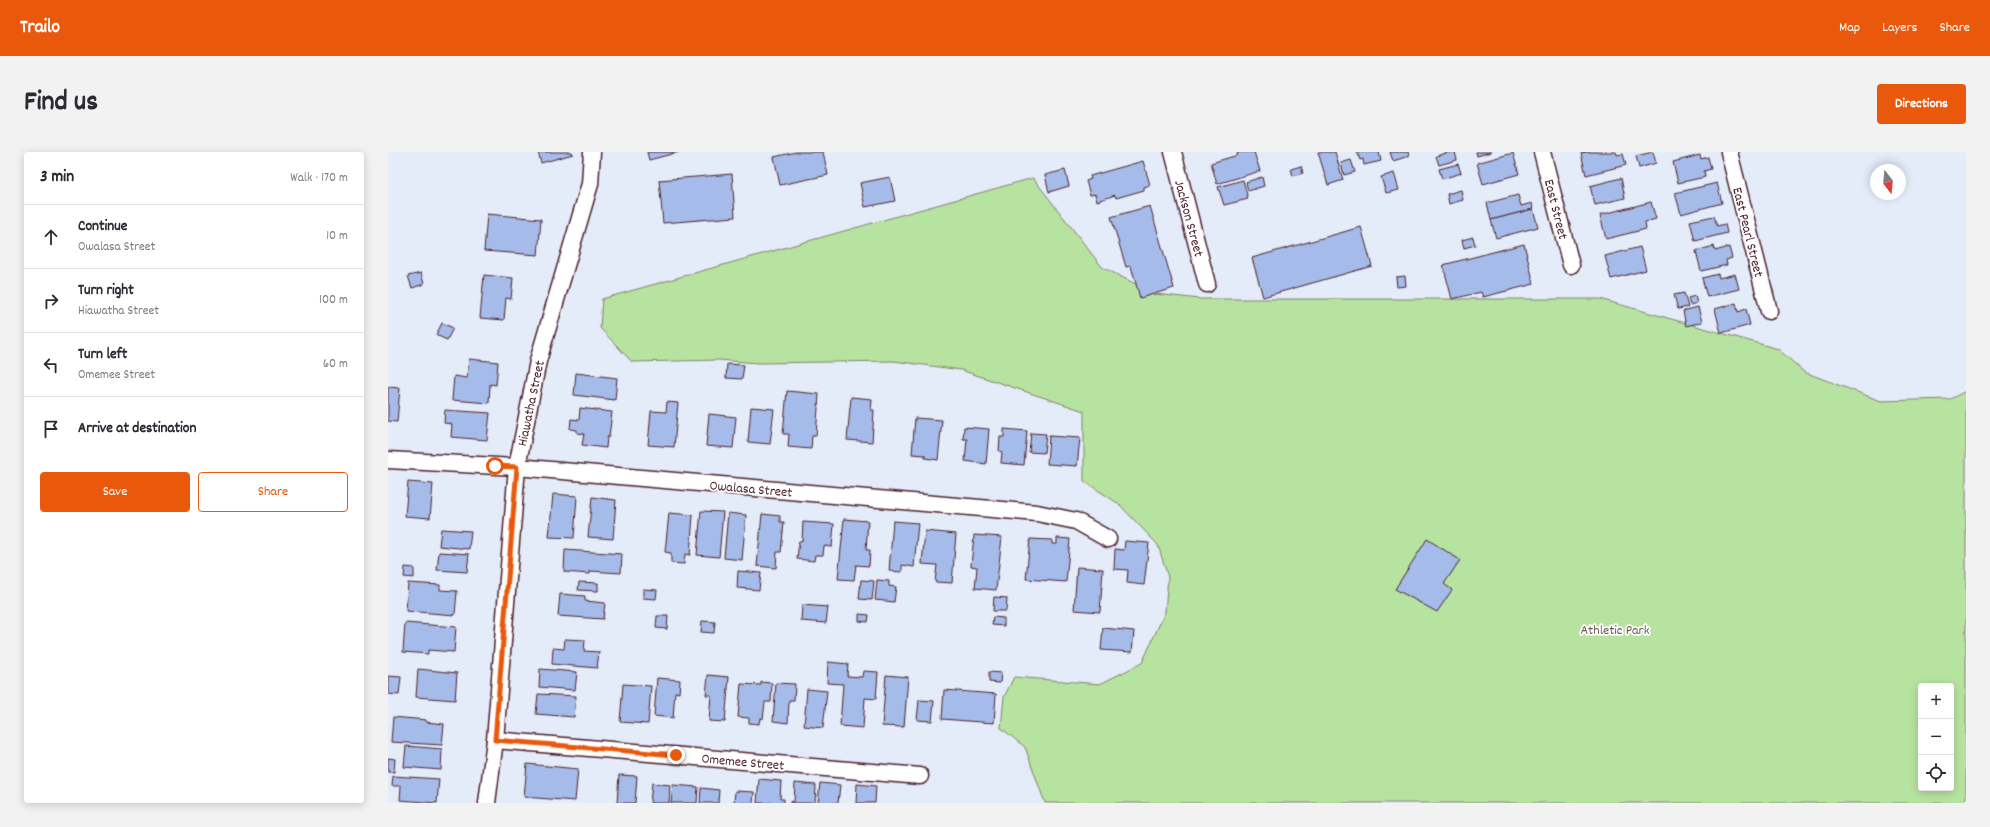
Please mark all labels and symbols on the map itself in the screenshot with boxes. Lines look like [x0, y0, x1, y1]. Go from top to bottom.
north arrow [1870, 164, 1906, 200]
street label: East Street [1538, 177, 1572, 242]
street label: Jackson Street [1168, 178, 1208, 259]
street label: East Pearl Street [1726, 185, 1768, 280]
street label: Hiawatha Street [513, 359, 551, 448]
route start [486, 457, 504, 475]
street label: Owalasa Street [709, 476, 793, 504]
park label: Athletic Park [1580, 621, 1650, 641]
route end [667, 746, 685, 764]
street label: Omemee Street [701, 749, 785, 777]

